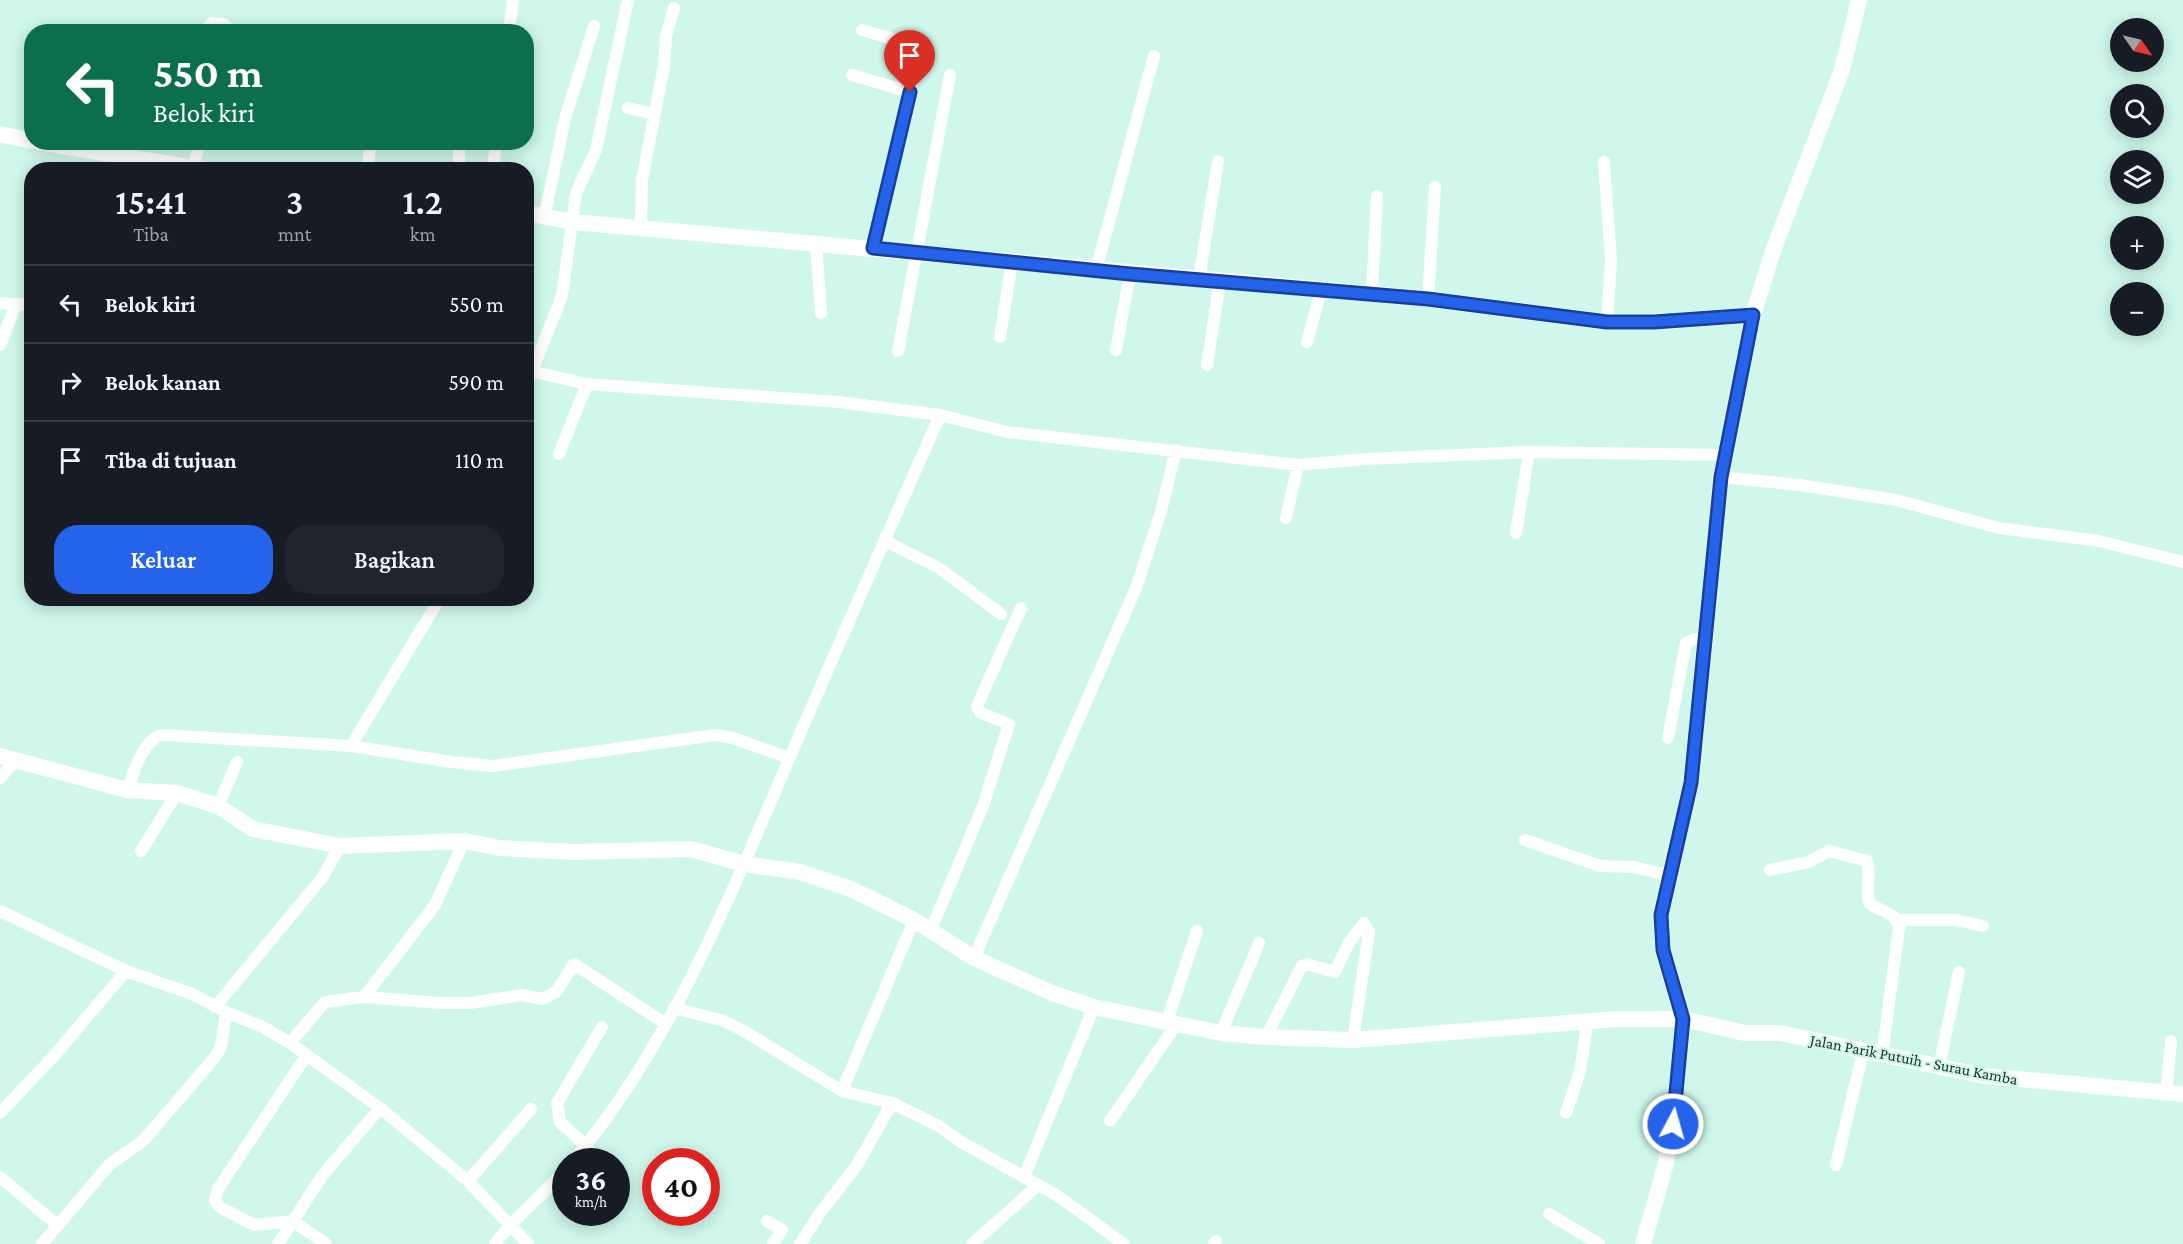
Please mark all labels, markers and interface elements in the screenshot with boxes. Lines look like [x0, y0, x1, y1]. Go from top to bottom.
north arrow [2110, 18, 2164, 72]
map controls [2110, 18, 2164, 336]
pin [884, 30, 935, 92]
icon: arrive [893, 39, 926, 72]
icon: left [54, 48, 132, 126]
text: 550 m [153, 49, 263, 96]
button: search [2110, 84, 2164, 138]
text: Belok kiri [153, 98, 255, 128]
button: layers [2110, 150, 2164, 204]
text: 15:41 [115, 182, 187, 222]
text: 3 [286, 182, 303, 222]
text: 1.2 [403, 182, 443, 222]
button: + [2110, 216, 2164, 270]
text: Tiba [133, 223, 169, 245]
text: mnt [278, 223, 311, 245]
text: km [410, 223, 435, 245]
button: − [2110, 282, 2164, 336]
icon: left [54, 288, 87, 321]
text: Belok kiri [105, 292, 196, 317]
text: 550 m [449, 292, 504, 317]
icon: right [54, 366, 87, 399]
text: Belok kanan [105, 370, 221, 395]
text: 590 m [449, 370, 504, 395]
icon: arrive [54, 444, 87, 477]
text: Tiba di tujuan [105, 448, 237, 473]
text: 110 m [455, 448, 504, 473]
button: Keluar [54, 525, 273, 594]
button: Bagikan [285, 525, 504, 594]
street label: Jalan Parik Putuih - Surau Kamba [1807, 1031, 2020, 1089]
position arrow [1641, 1092, 1705, 1156]
speed limit sign: 40 [642, 1148, 720, 1226]
text: 36 [575, 1163, 607, 1196]
text: km/h [575, 1194, 607, 1210]

